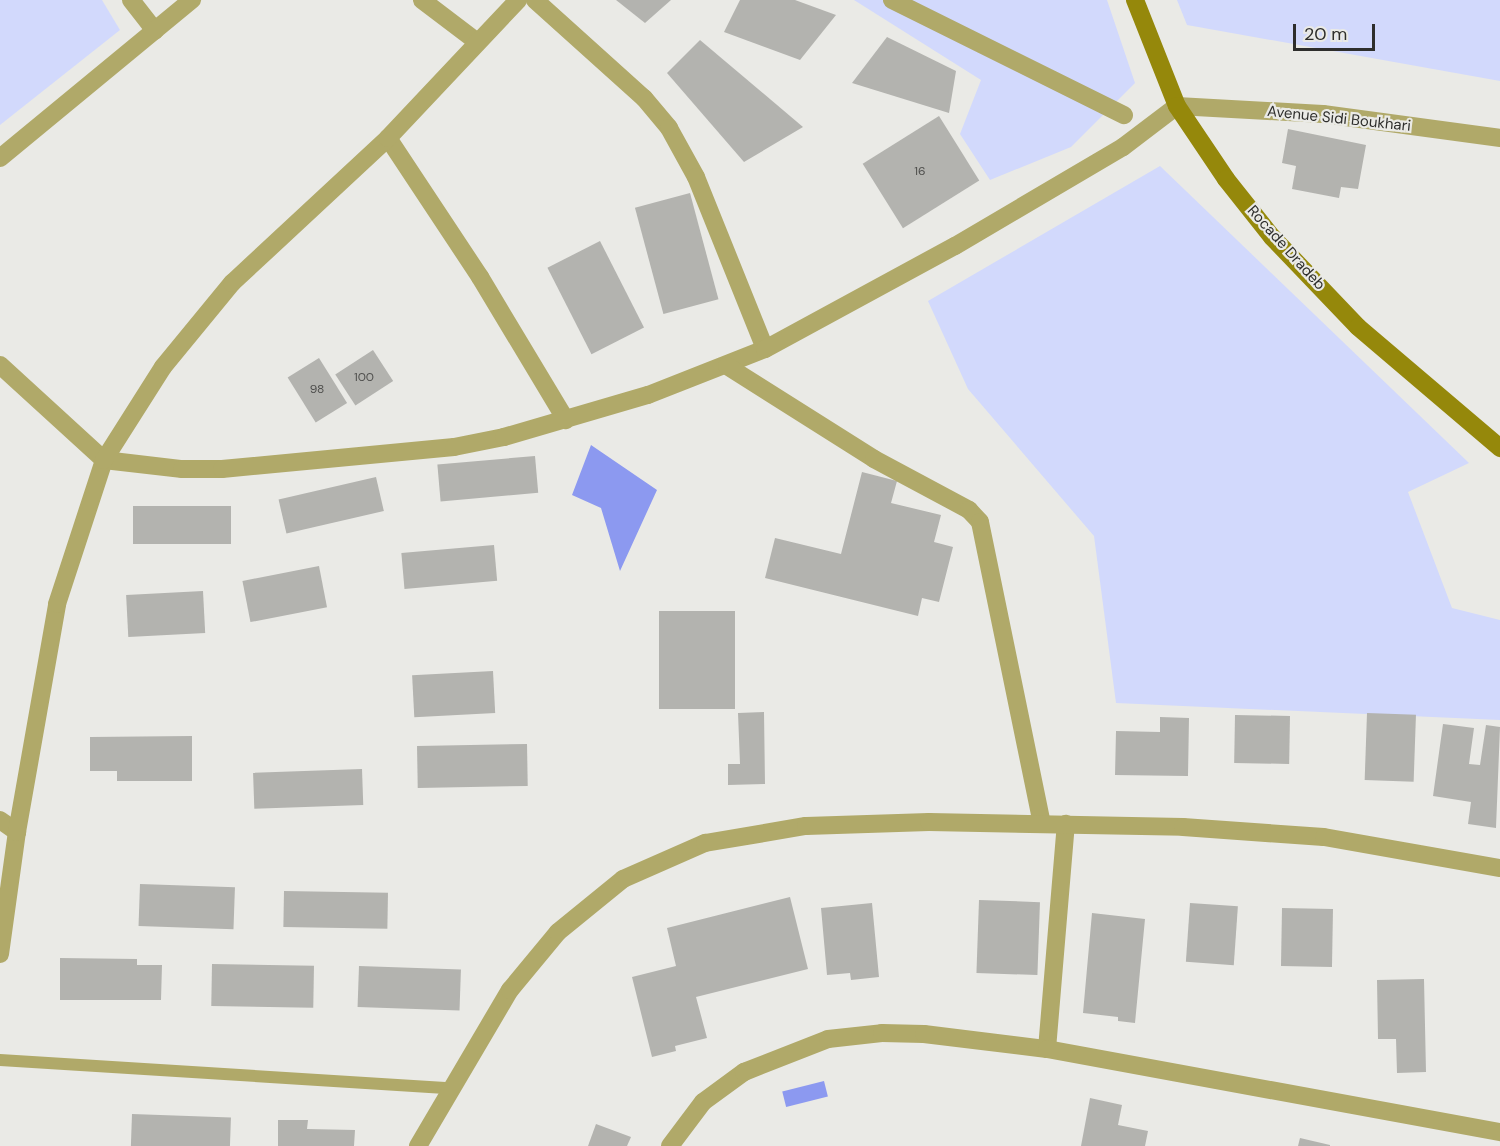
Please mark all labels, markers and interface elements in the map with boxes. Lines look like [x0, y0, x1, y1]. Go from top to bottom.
scale bar [1296, 12, 1378, 50]
text: 20 m [1304, 22, 1347, 46]
street label: Avenue Sidi Boukhari [1266, 103, 1412, 135]
house number: 16 [914, 165, 926, 179]
street label: Rocade Dradeb [1243, 202, 1329, 294]
house number: 100 [354, 371, 374, 385]
house number: 98 [310, 383, 324, 397]

